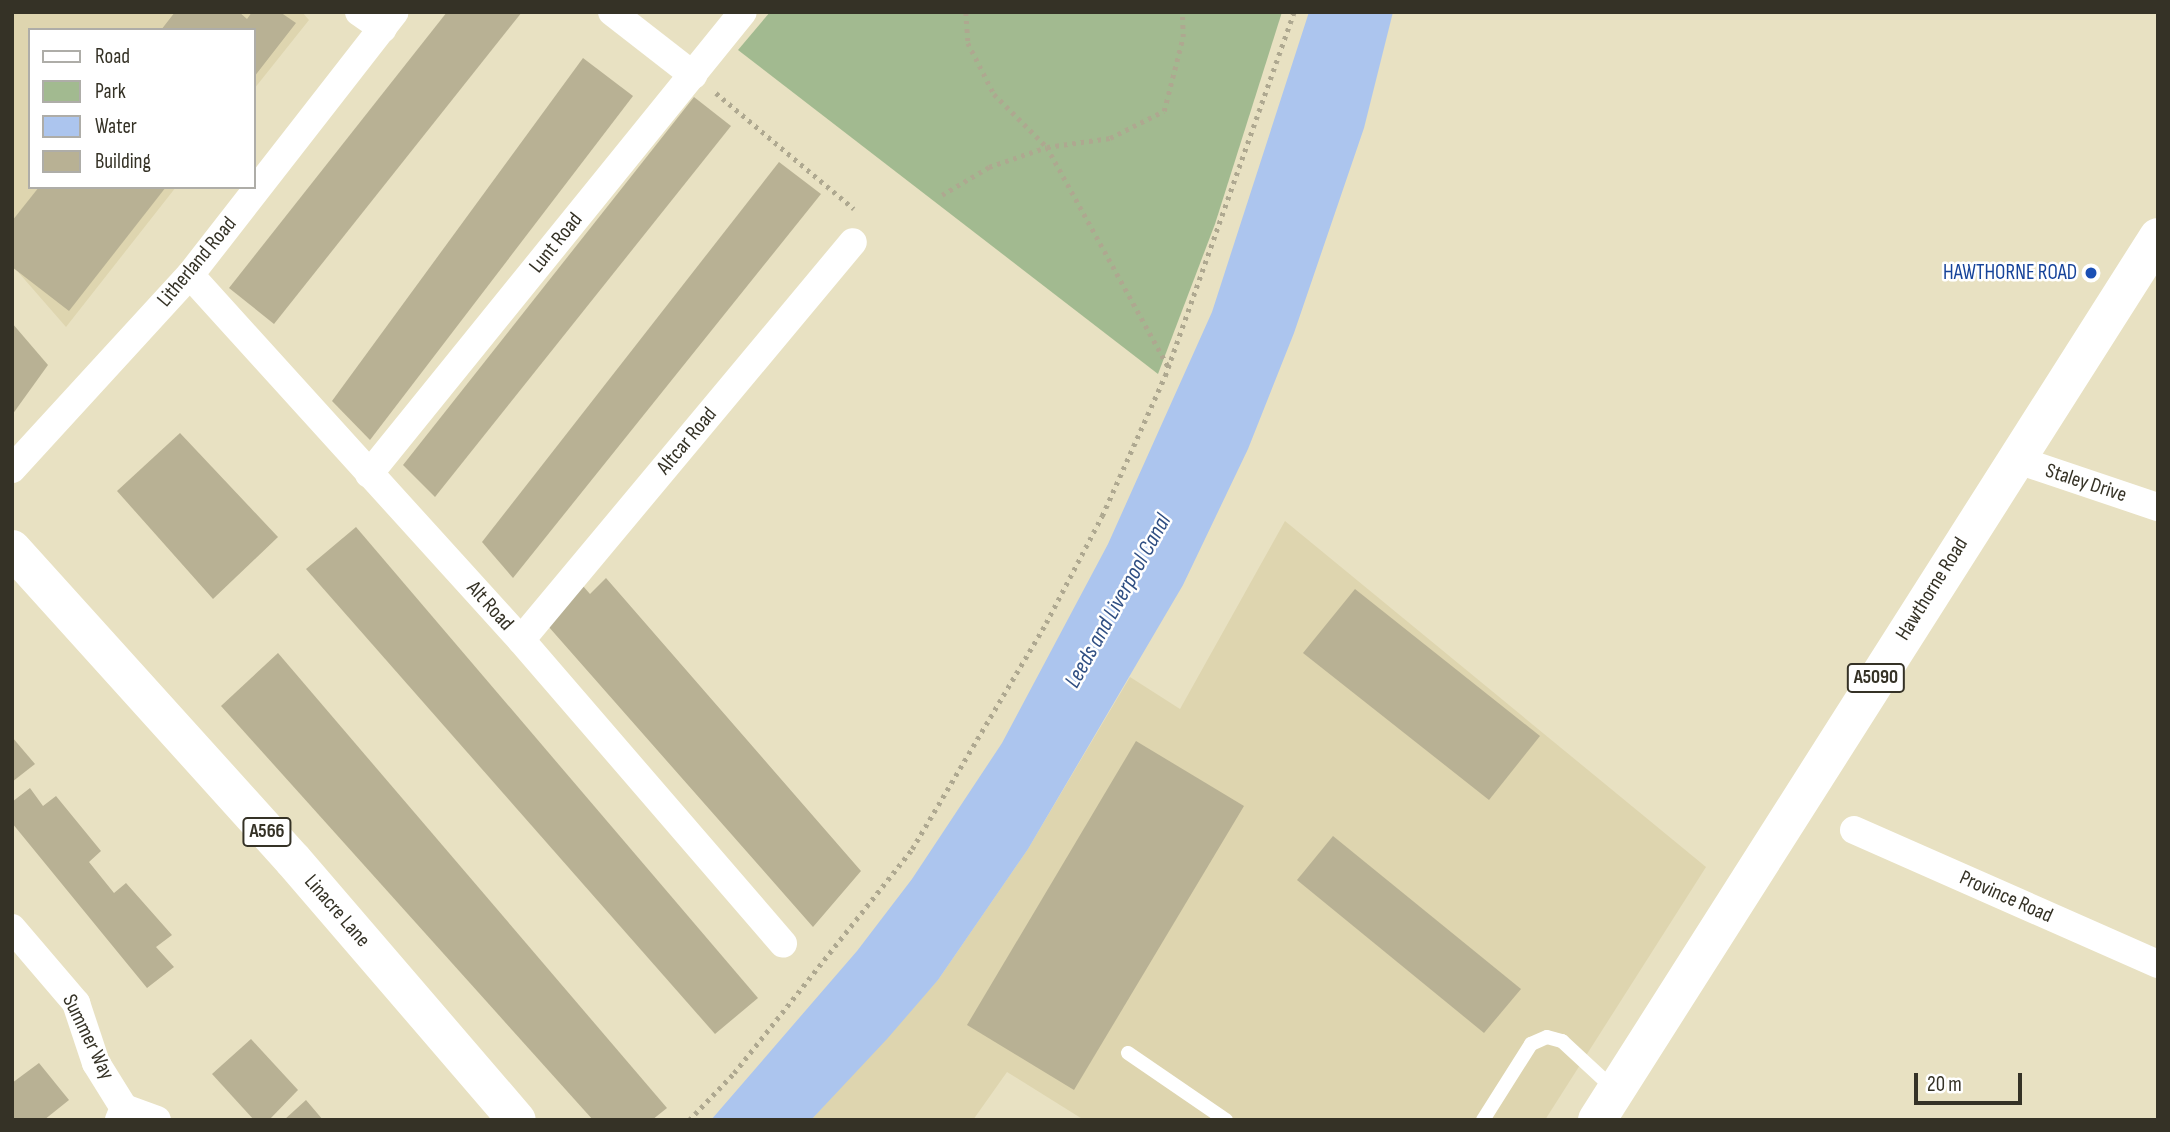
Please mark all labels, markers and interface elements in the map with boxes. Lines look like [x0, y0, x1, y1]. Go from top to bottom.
legend [28, 28, 256, 189]
text: Road [95, 44, 130, 69]
text: Park [95, 79, 126, 104]
text: Water [95, 114, 137, 139]
text: Building [95, 149, 151, 174]
street label: Lunt Road [524, 208, 588, 278]
street label: Litherland Road [152, 212, 242, 312]
place label: HAWTHORNE ROAD [1943, 260, 2077, 286]
marker: HAWTHORNE ROAD [2083, 265, 2099, 281]
street label: Altcar Road [652, 402, 722, 480]
street label: Staley Drive [2042, 458, 2130, 508]
water label: Leeds and Liverpool Canal [1059, 509, 1177, 693]
street label: Hawthorne Road [1891, 533, 1973, 645]
street label: Alt Road [461, 576, 519, 636]
road number: A5090 [1846, 663, 1906, 694]
road number: A566 [241, 817, 293, 848]
street label: Province Road [1956, 865, 2056, 929]
street label: Linacre Lane [299, 870, 375, 952]
street label: Summer Way [57, 990, 119, 1084]
scale bar [1918, 1058, 2026, 1102]
text: 20 m [1927, 1072, 1962, 1097]

